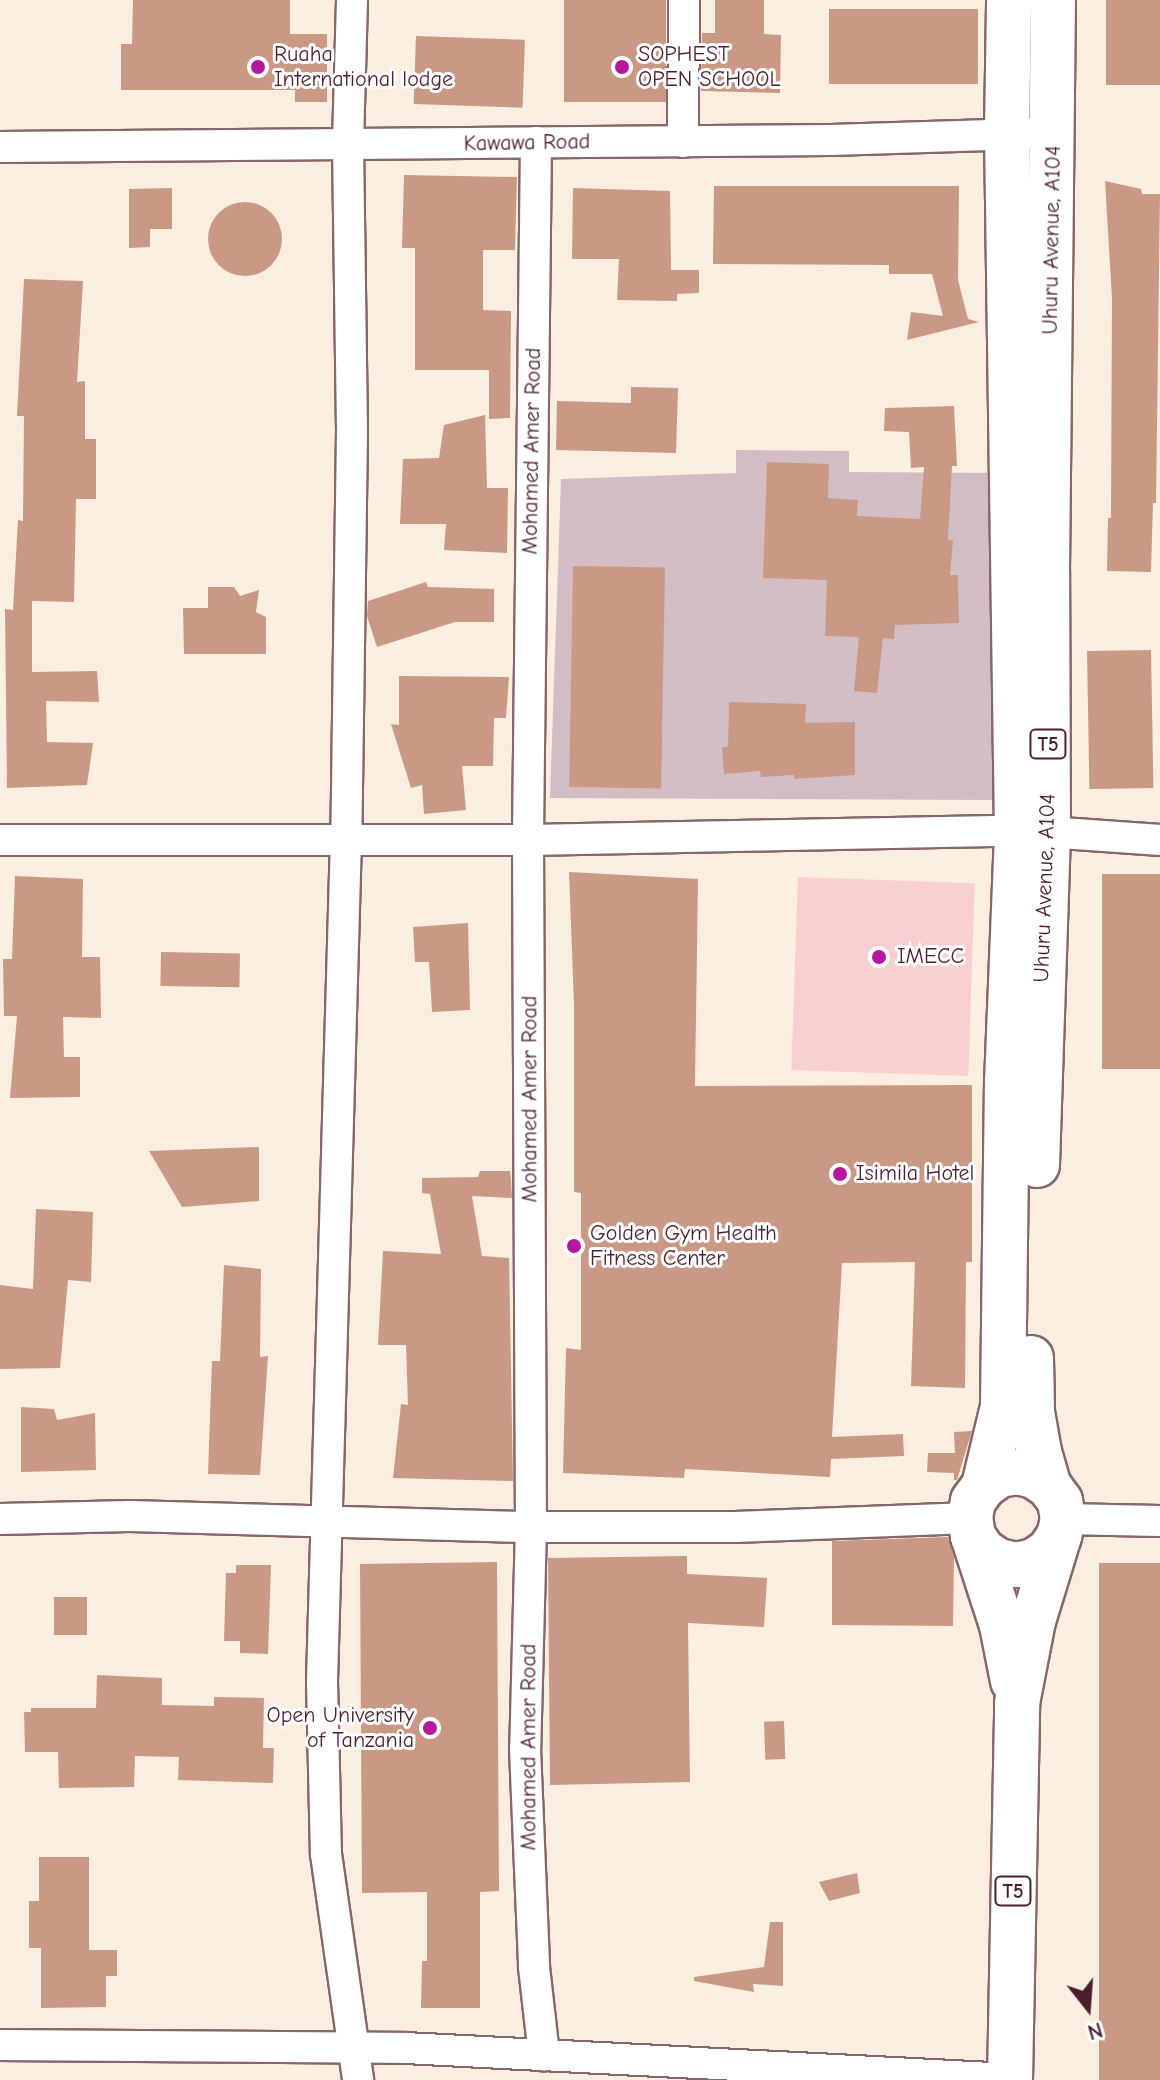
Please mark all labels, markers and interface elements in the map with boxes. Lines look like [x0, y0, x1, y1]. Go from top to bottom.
place label: Ruaha International lodge [274, 41, 453, 92]
place label: SOPHEST OPEN SCHOOL [638, 41, 780, 92]
marker: Ruaha International lodge [249, 58, 267, 76]
marker: SOPHEST OPEN SCHOOL [613, 58, 631, 76]
street label: Kawawa Road [463, 129, 591, 157]
street label: Uhuru Avenue, A104 [1037, 145, 1067, 335]
street label: Mohamed Amer Road [517, 347, 547, 555]
road number: T5 [1028, 728, 1068, 760]
street label: Uhuru Avenue, A104 [1029, 793, 1061, 983]
place label: IMECC [897, 944, 964, 970]
marker: IMECC [868, 946, 890, 968]
street label: Mohamed Amer Road [517, 995, 543, 1203]
place label: Isimila Hotel [856, 1161, 974, 1187]
marker: Isimila Hotel [831, 1165, 849, 1183]
place label: Golden Gym Health Fitness Center [590, 1220, 777, 1272]
marker: Golden Gym Health Fitness Center [565, 1237, 583, 1255]
street label: Mohamed Amer Road [516, 1643, 542, 1851]
place label: Open University of Tanzania [266, 1702, 414, 1754]
marker: Open University of Tanzania [421, 1719, 439, 1737]
road number: T5 [993, 1875, 1033, 1907]
north arrow [1048, 1968, 1128, 2048]
text: N [1084, 2016, 1106, 2045]

